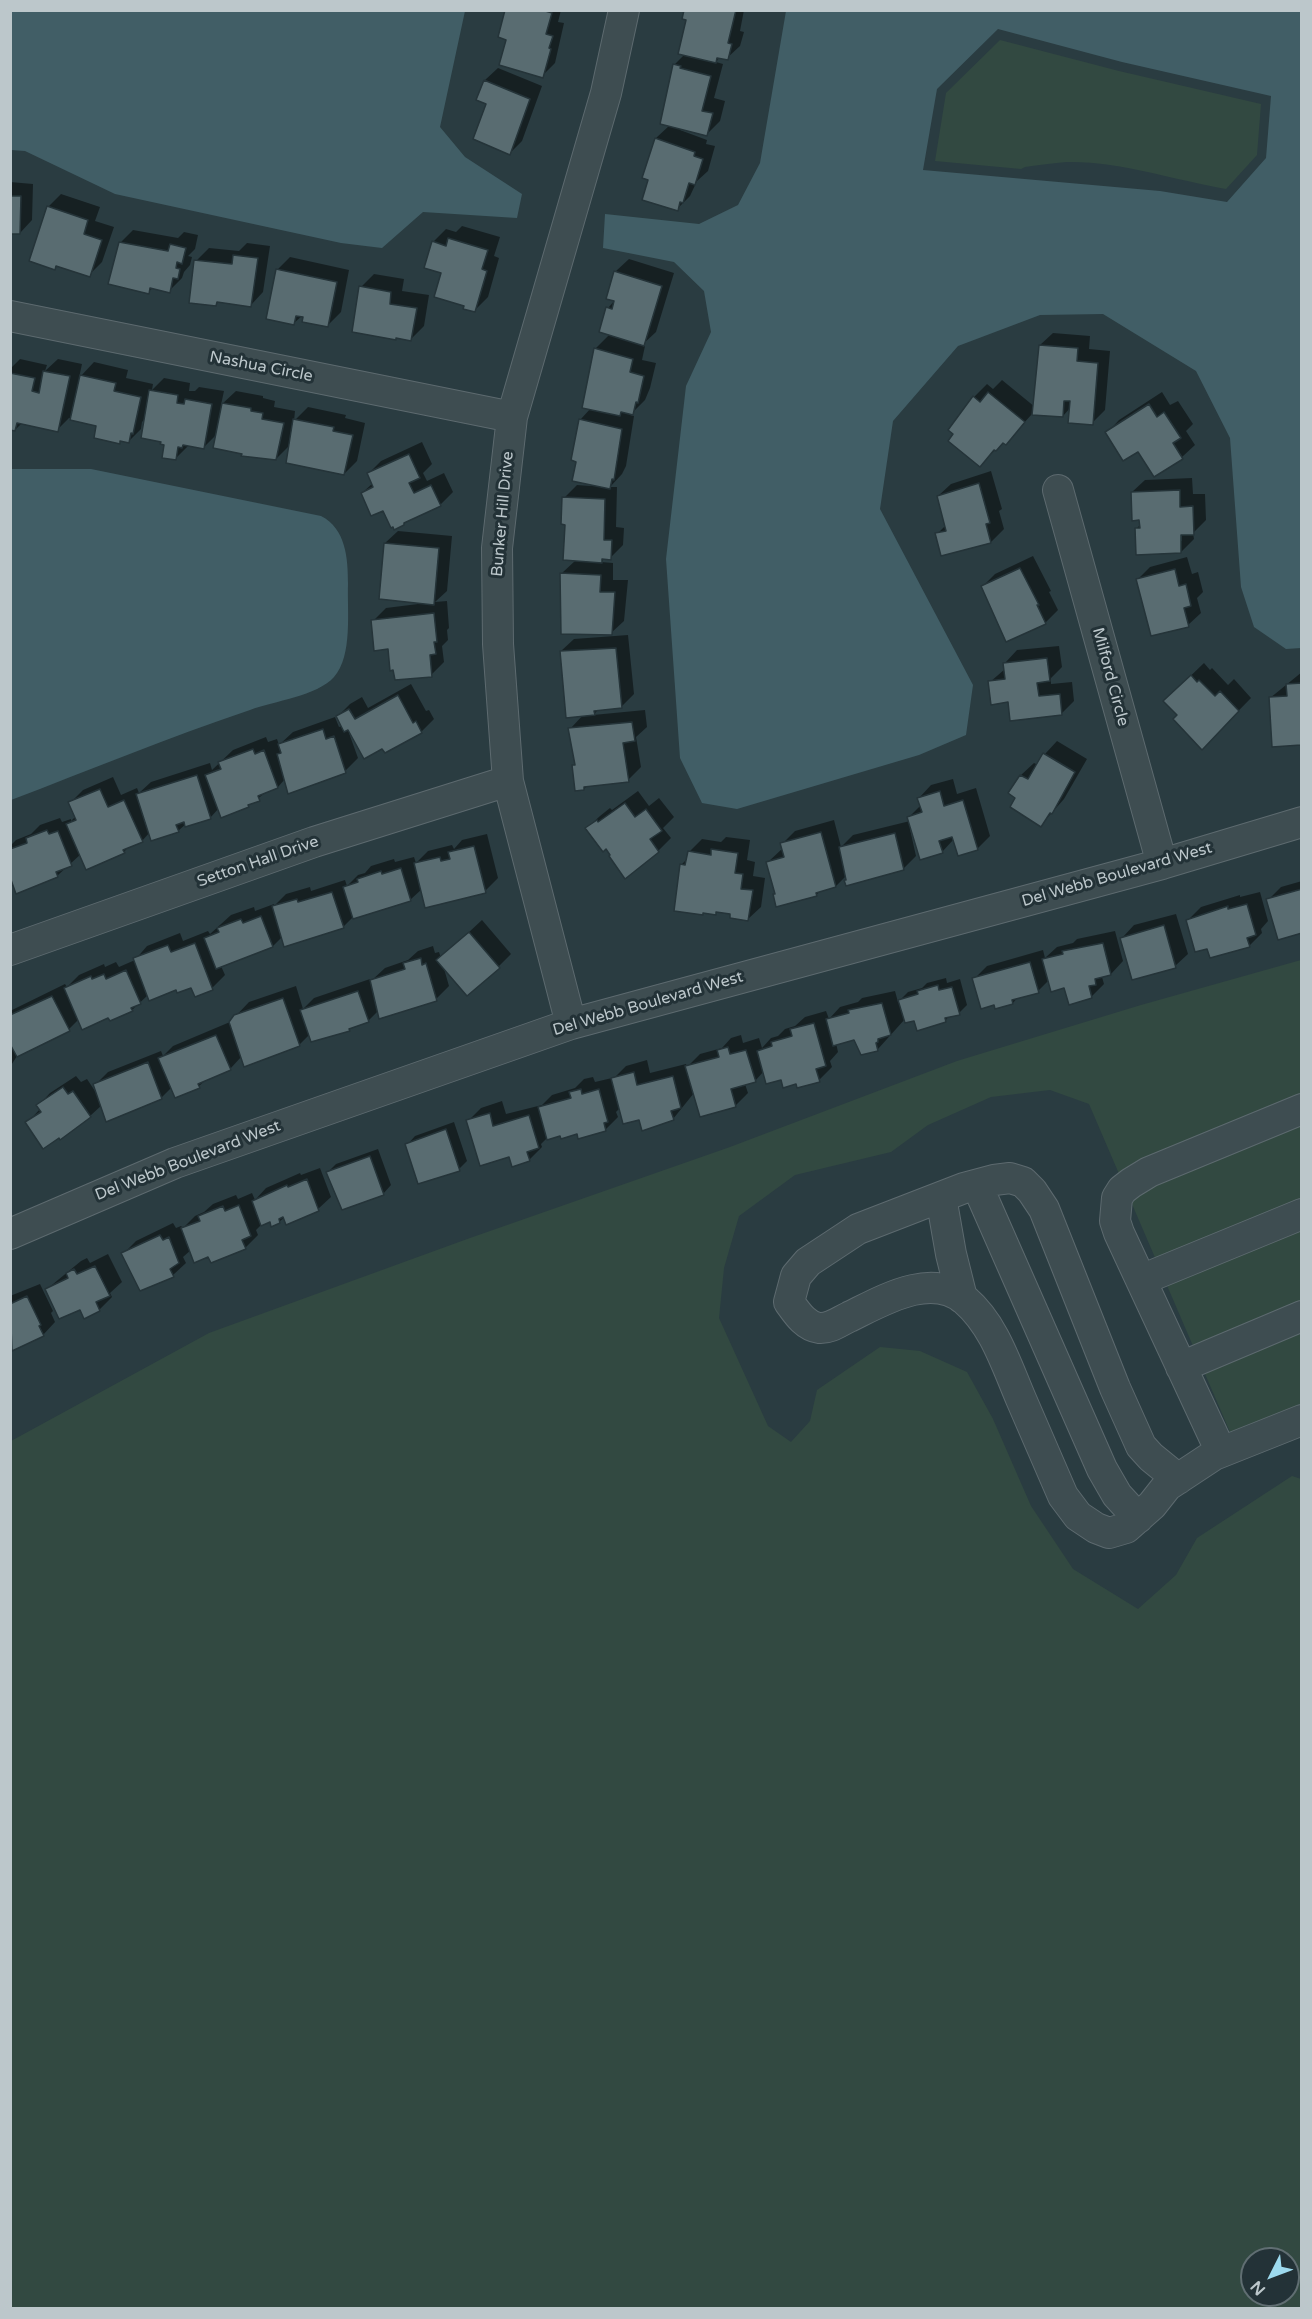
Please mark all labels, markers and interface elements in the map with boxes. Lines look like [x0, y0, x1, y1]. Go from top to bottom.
street label: Nashua Circle [208, 348, 314, 386]
street label: Bunker Hill Drive [488, 450, 518, 578]
street label: Milford Circle [1088, 626, 1132, 728]
street label: Setton Hall Drive [195, 832, 321, 892]
street label: Del Webb Boulevard West [1020, 839, 1214, 911]
street label: Del Webb Boulevard West [551, 968, 745, 1040]
street label: Del Webb Boulevard West [93, 1117, 283, 1205]
north arrow [1240, 2247, 1300, 2307]
text: N [1246, 2276, 1270, 2299]

